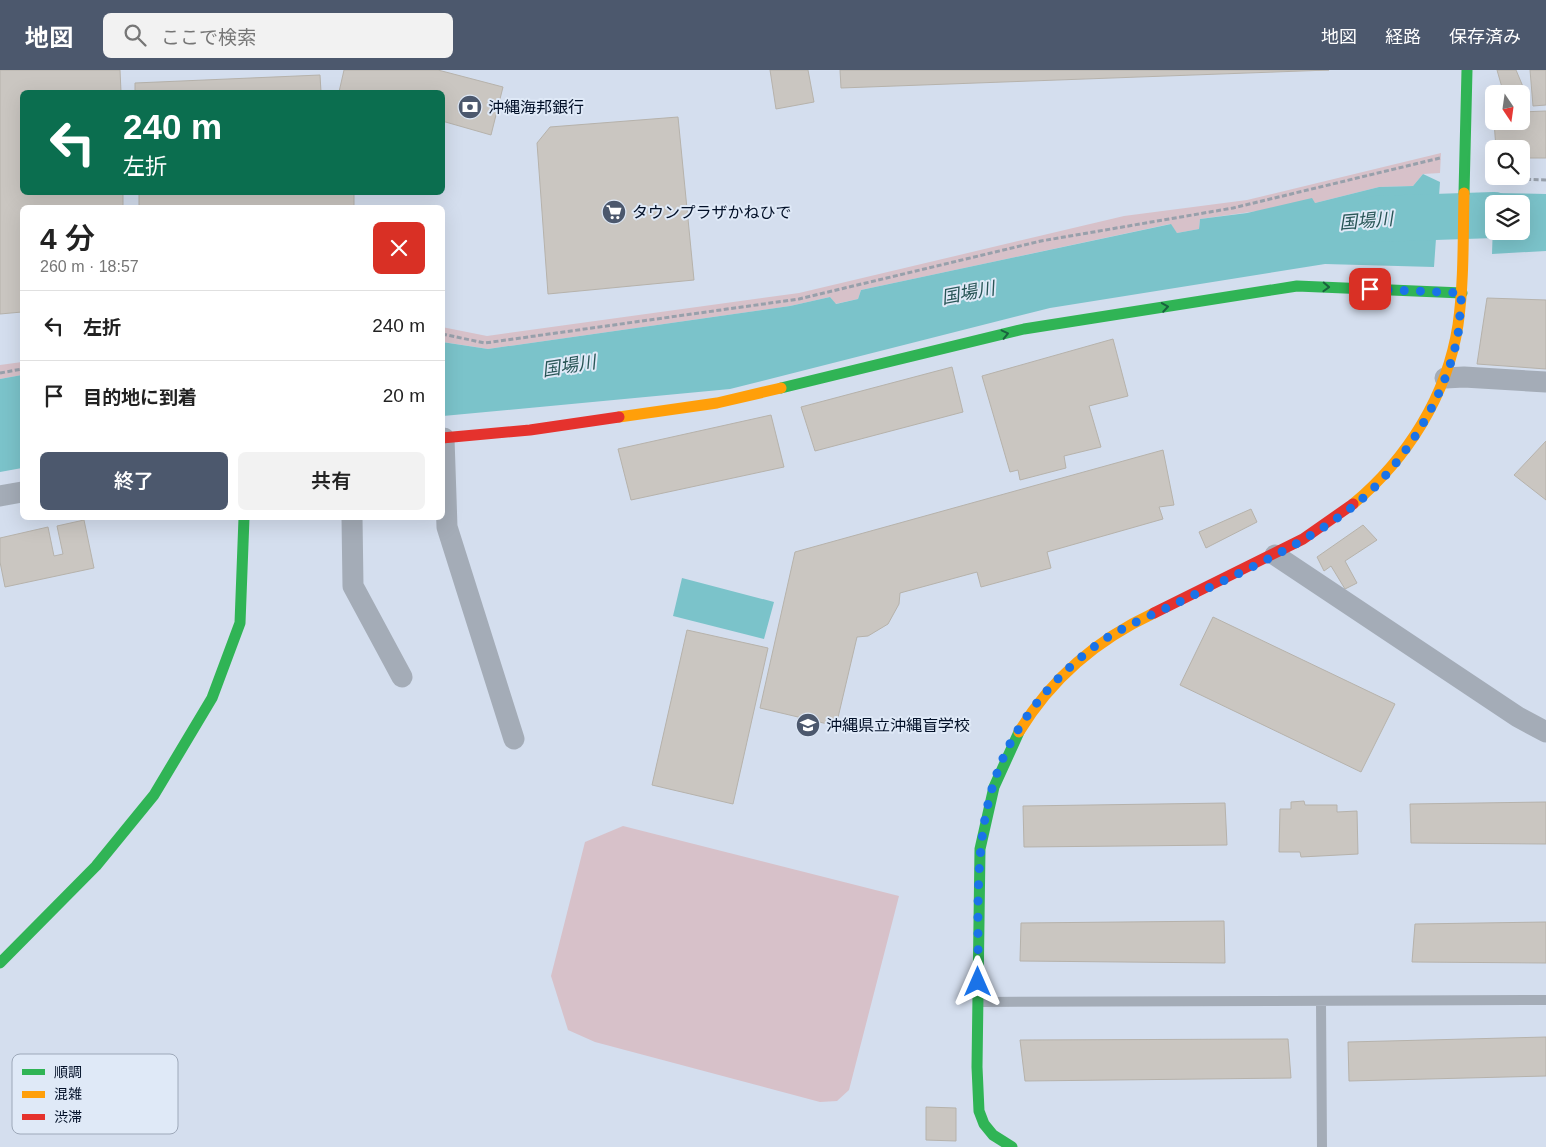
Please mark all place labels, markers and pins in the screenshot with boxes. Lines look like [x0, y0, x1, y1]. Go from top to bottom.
bank icon: 沖縄海邦銀行 [457, 94, 483, 120]
place label: 沖縄海邦銀行 [488, 99, 584, 116]
supermarket icon: タウンプラザかねひで [601, 199, 627, 225]
place label: タウンプラザかねひで [632, 204, 792, 221]
pin [1349, 268, 1391, 310]
school or university icon: 沖縄県立沖縄盲学校 [795, 712, 821, 738]
place label: 沖縄県立沖縄盲学校 [826, 717, 970, 734]

